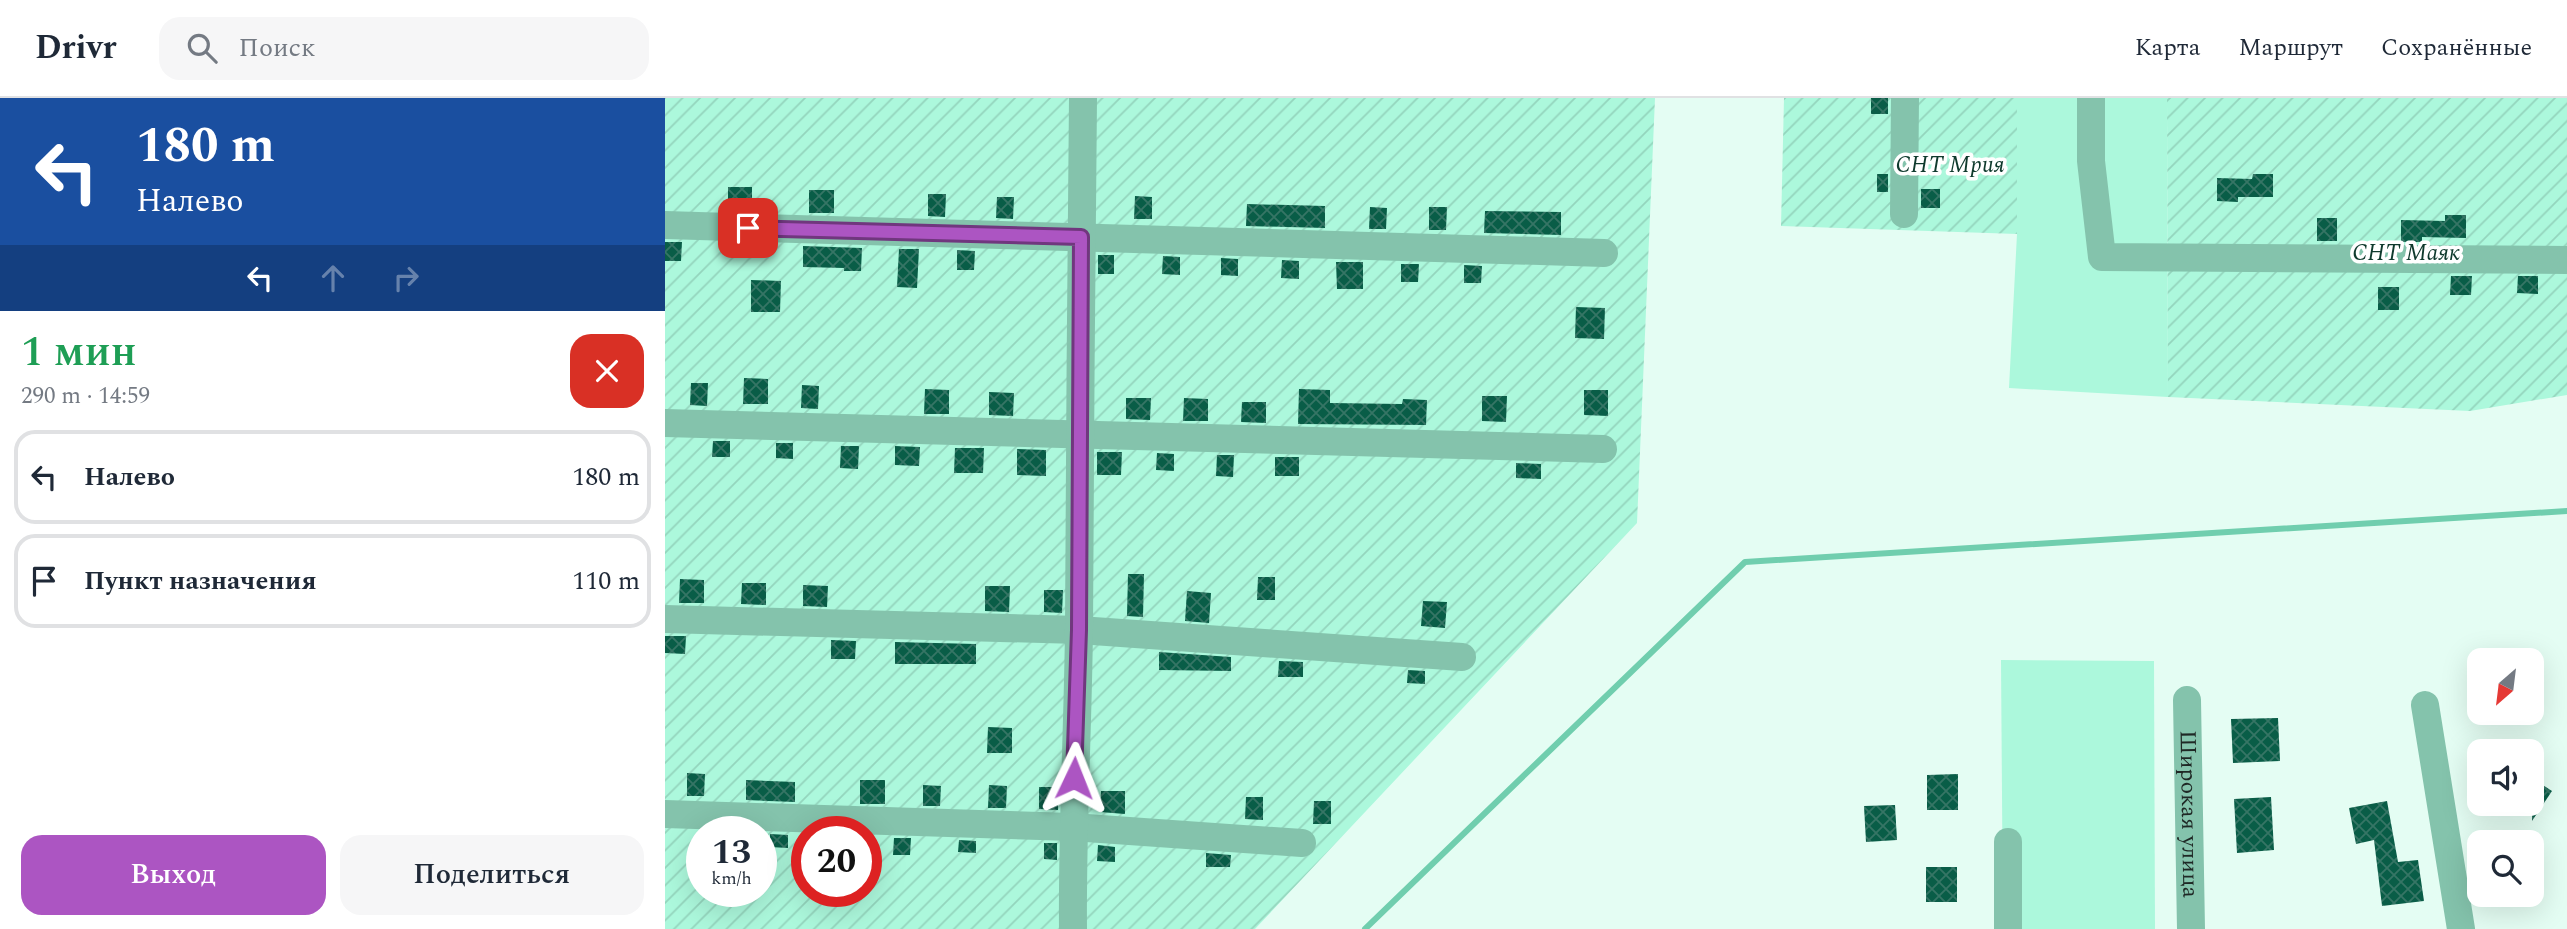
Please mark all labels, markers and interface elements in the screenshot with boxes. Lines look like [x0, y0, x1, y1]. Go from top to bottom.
search box [159, 17, 649, 80]
text: Drivr [35, 23, 117, 73]
text: Поиск [239, 28, 316, 68]
icon: search [183, 29, 221, 67]
text: Карта [2135, 30, 2200, 66]
text: Маршрут [2238, 30, 2343, 66]
text: Сохранённые [2381, 30, 2532, 66]
text: 180 m [136, 109, 275, 184]
icon: left [21, 126, 112, 217]
park label: СНТ Мрия [1895, 148, 2005, 183]
text: Налево [136, 177, 244, 226]
pin [718, 198, 778, 258]
icon: arrive [729, 209, 767, 247]
park label: СНТ Маяк [2352, 236, 2460, 271]
icon: left [241, 259, 279, 297]
icon: ahead [314, 259, 352, 297]
icon: right [387, 259, 425, 297]
text: 1 мин [21, 321, 136, 384]
button: close [570, 334, 644, 408]
text: 290 m · 14:59 [21, 379, 150, 414]
text: Налево [84, 457, 175, 497]
text: 180 m [572, 457, 640, 497]
icon: left [25, 458, 63, 496]
text: Пункт назначения [84, 561, 317, 601]
text: 110 m [572, 561, 640, 601]
icon: arrive [25, 562, 63, 600]
north arrow [2467, 648, 2545, 724]
map controls [2467, 648, 2544, 907]
street label: Широкая улица [2170, 730, 2208, 898]
button: sound [2467, 739, 2544, 816]
position arrow [1037, 741, 1111, 815]
speed limit sign: 20 [791, 816, 882, 907]
text: 13 [712, 826, 751, 879]
button: search [2467, 830, 2544, 907]
button: Выход [21, 835, 326, 915]
button: Поделиться [340, 835, 644, 915]
text: km/h [711, 865, 752, 892]

